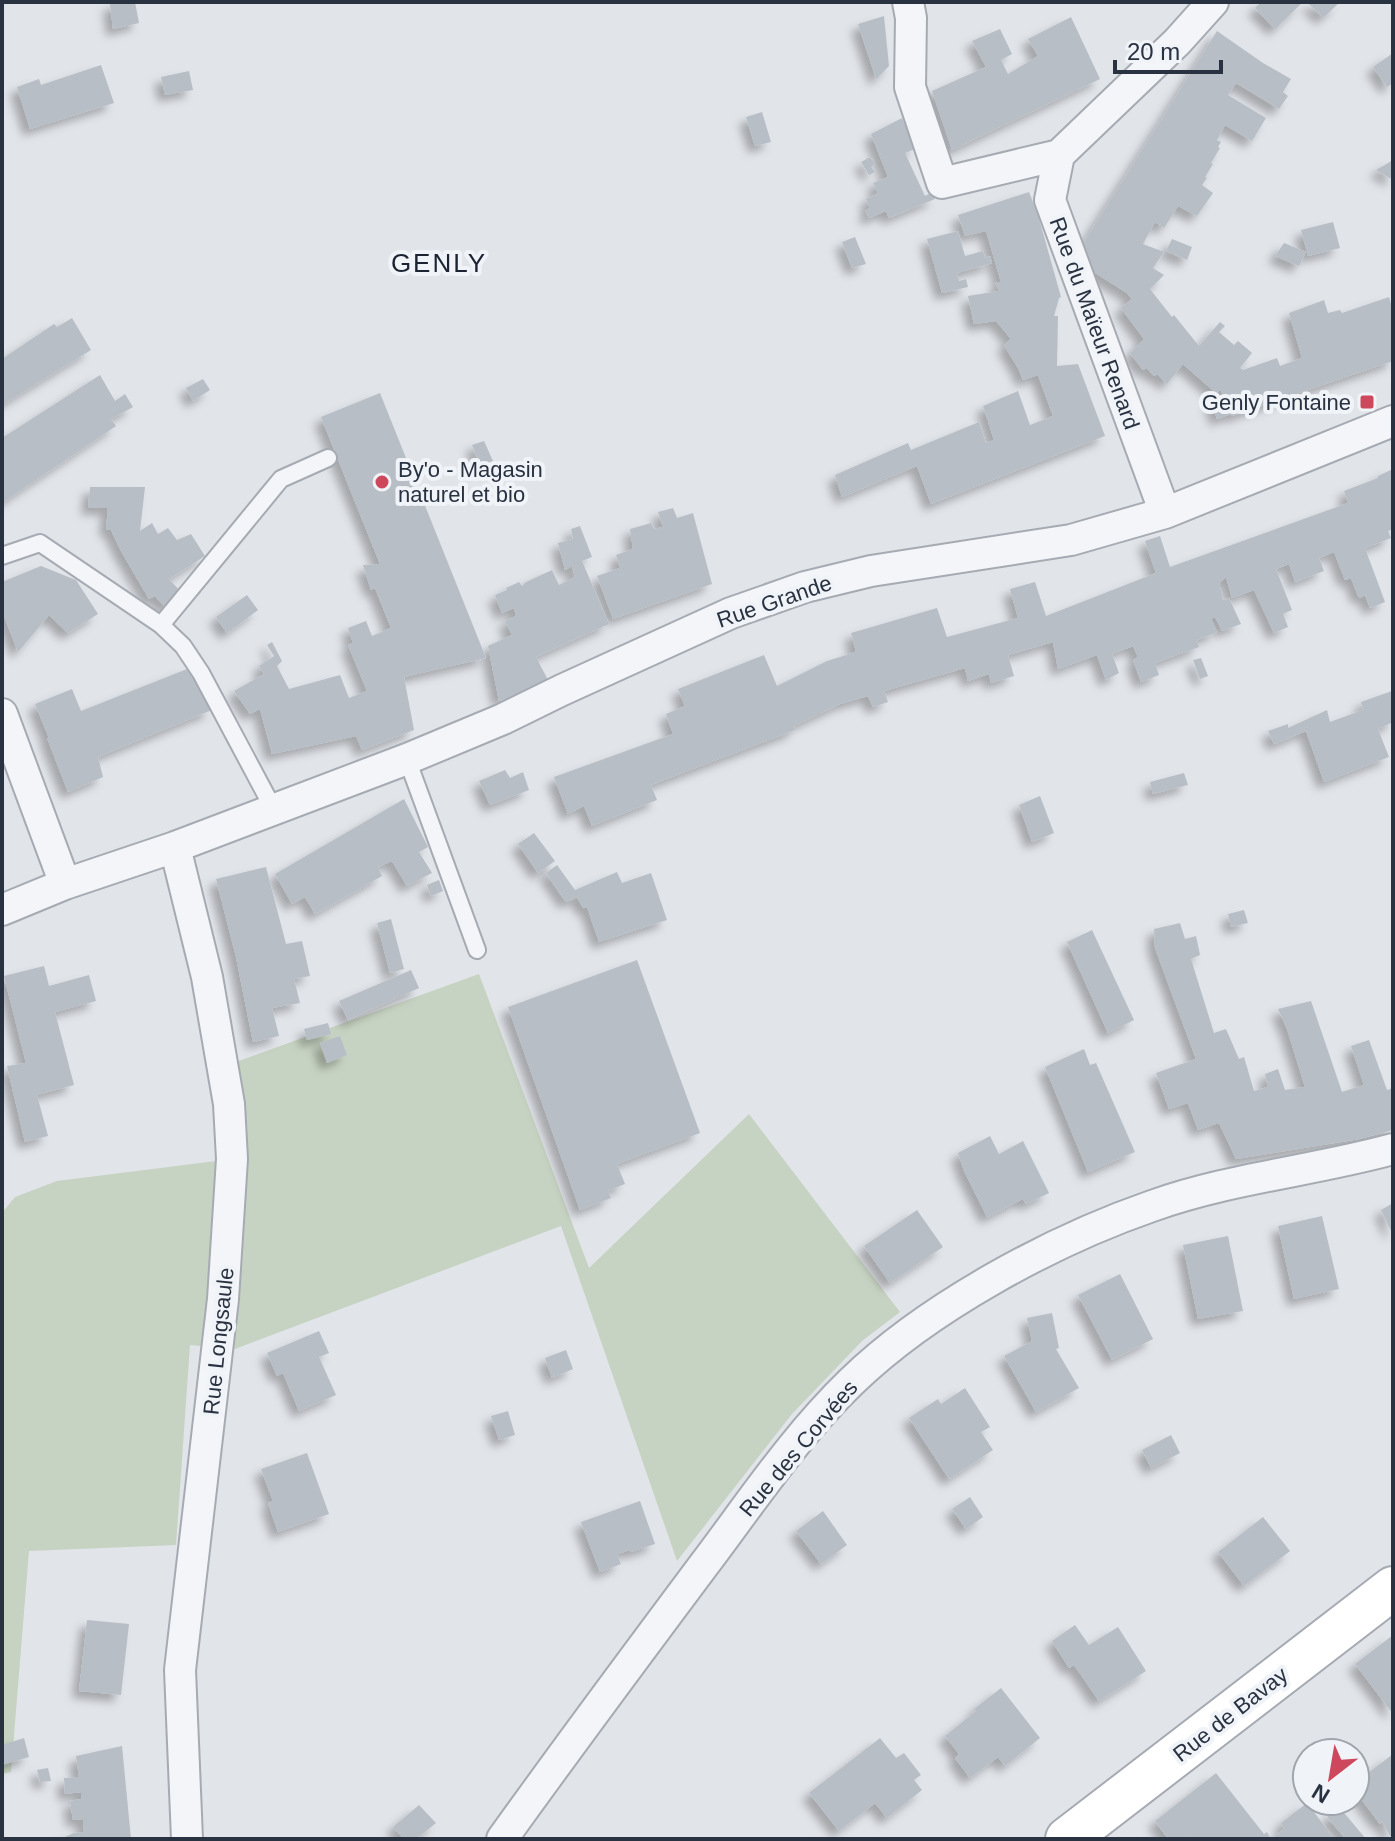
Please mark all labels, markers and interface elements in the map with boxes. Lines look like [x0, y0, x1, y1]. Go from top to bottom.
scale bar [1115, 24, 1221, 74]
text: 20 m [1127, 38, 1180, 65]
street label: Rue du Maïeur Renard [1045, 214, 1145, 433]
district label: GENLY [391, 248, 487, 278]
place label: Genly Fontaine [1202, 390, 1351, 415]
marker: Genly Fontaine [1358, 393, 1376, 411]
place label: By'o - Magasin naturel et bio [398, 457, 543, 507]
marker: By'o - Magasin naturel et bio [373, 473, 391, 491]
street label: Rue Grande [713, 570, 835, 633]
street label: Rue Longsaule [198, 1266, 239, 1416]
street label: Rue des Corvées [734, 1375, 863, 1521]
street label: Rue de Bavay [1168, 1662, 1292, 1767]
north arrow [1291, 1737, 1371, 1817]
text: N [1308, 1779, 1334, 1809]

